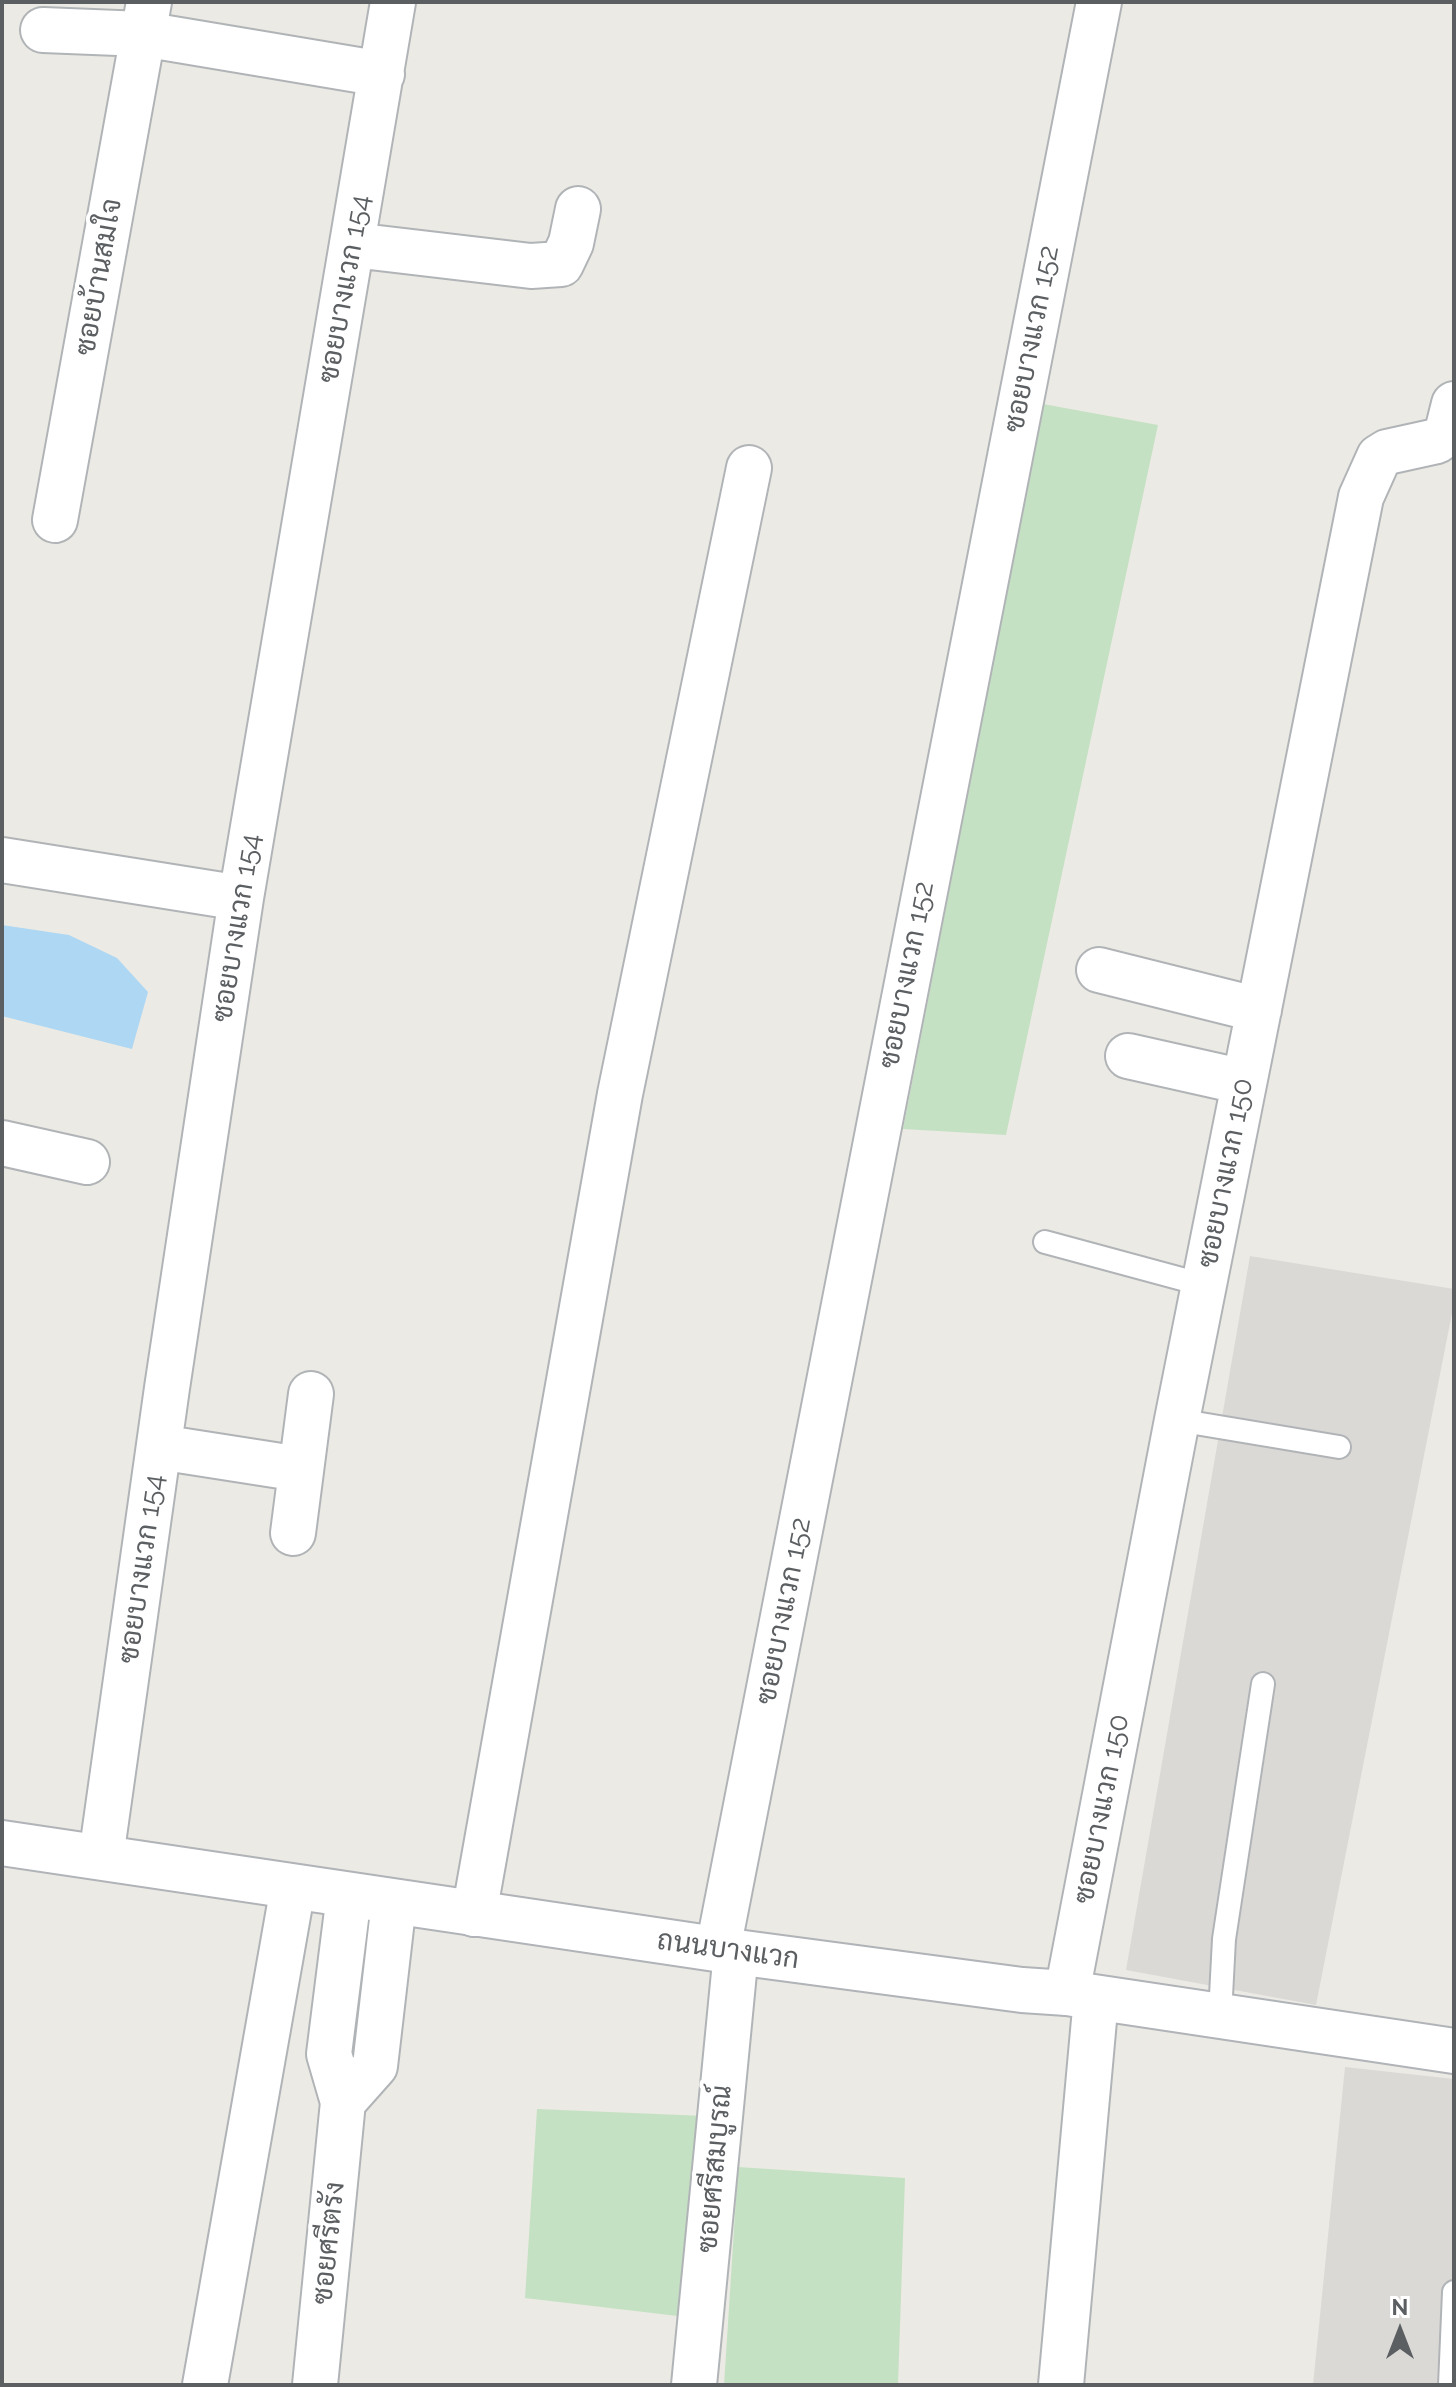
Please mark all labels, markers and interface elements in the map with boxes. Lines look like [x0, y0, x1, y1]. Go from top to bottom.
street label: ซอยบางแวก 154 [312, 192, 378, 386]
street label: ซอยบ้านสมใจ [69, 196, 129, 358]
street label: ซอยบางแวก 152 [997, 243, 1067, 435]
street label: ซอยบางแวก 154 [206, 831, 268, 1025]
street label: ซอยบางแวก 152 [872, 879, 942, 1071]
street label: ซอยบางแวก 150 [1191, 1075, 1261, 1271]
street label: ซอยบางแวก 154 [112, 1472, 172, 1666]
street label: ซอยบางแวก 152 [749, 1515, 819, 1707]
street label: ซอยบางแวก 150 [1067, 1711, 1137, 1907]
street label: ถนนบางแวก [655, 1923, 801, 1977]
street label: ซอยศรีสมบูรณ์ [691, 2084, 739, 2254]
street label: ซอยศรีตรัง [306, 2180, 352, 2306]
north arrow [1360, 2291, 1440, 2371]
text: N [1392, 2294, 1408, 2320]

